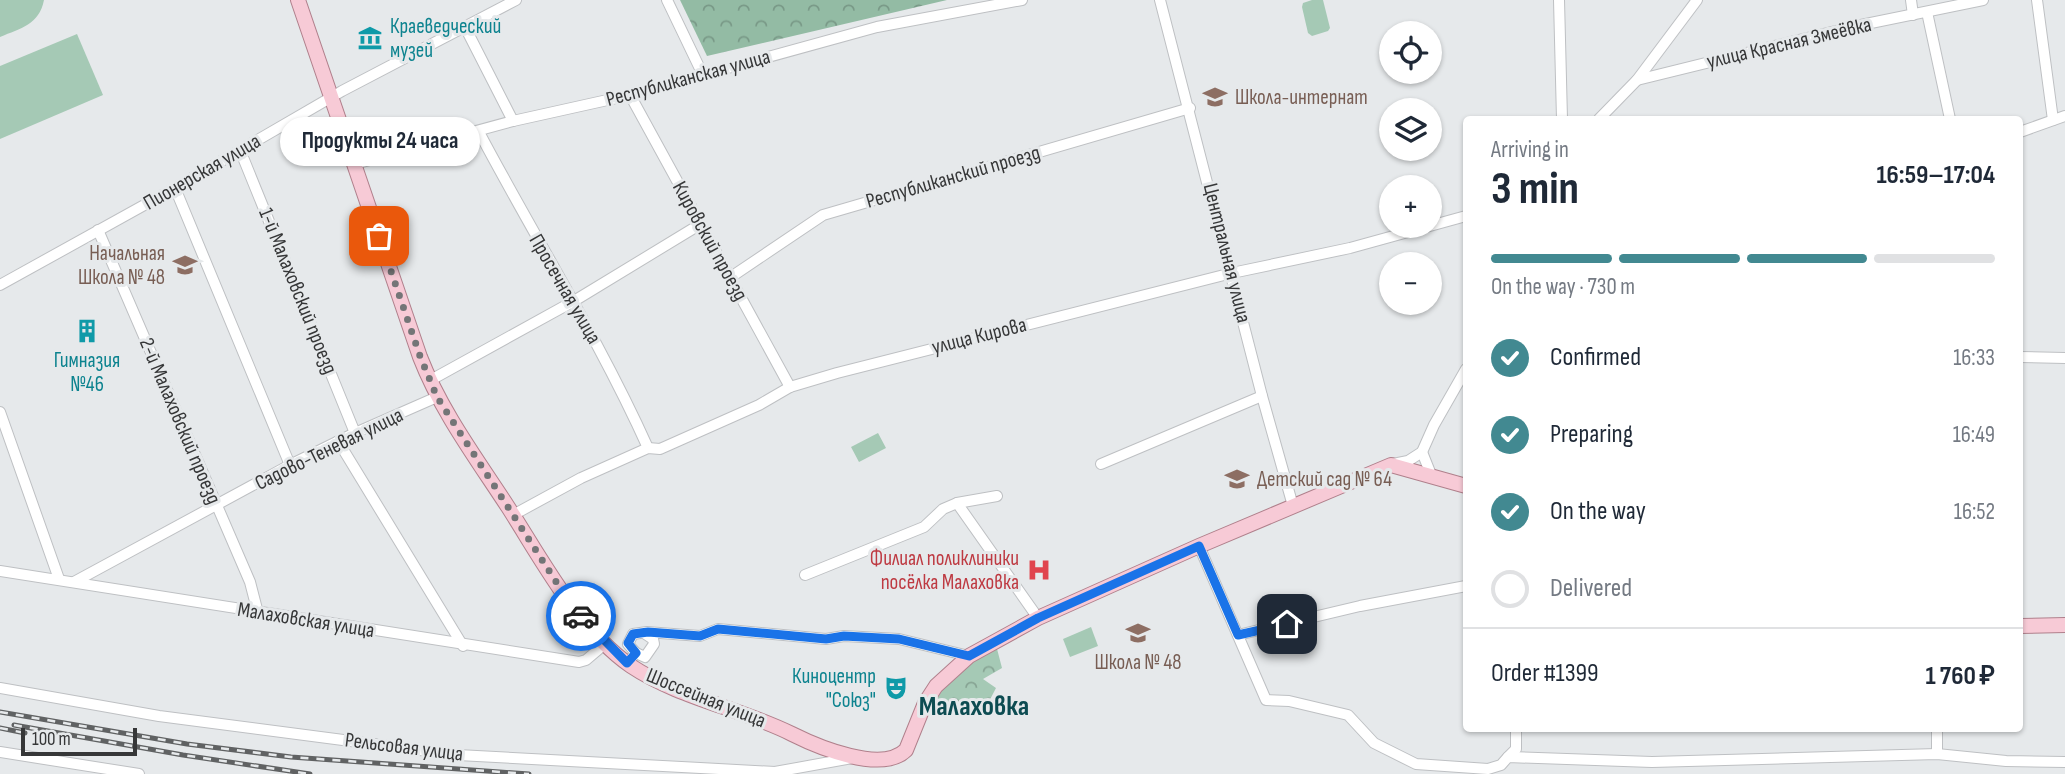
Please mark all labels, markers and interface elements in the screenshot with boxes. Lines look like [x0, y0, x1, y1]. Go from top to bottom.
street label: улица Красная Змеёвка [1704, 12, 1874, 74]
place label: Краеведческий музей [390, 14, 501, 63]
map controls [1379, 21, 1442, 315]
button: locate [1379, 21, 1442, 84]
museum icon: Краеведческий музей [356, 24, 384, 52]
street label: Республиканская улица [603, 44, 773, 112]
school or university icon: Школа-интернат [1201, 83, 1229, 111]
place label: Школа-интернат [1235, 85, 1368, 110]
button: layers [1379, 98, 1442, 161]
callout: Продукты 24 часа [279, 117, 479, 166]
text: Продукты 24 часа [302, 127, 458, 155]
street label: Пионерская улица [139, 128, 265, 216]
text: Arriving in [1491, 136, 1569, 164]
street label: Республиканский проезд [863, 140, 1043, 214]
text: 16:59–17:04 [1876, 160, 1995, 191]
text: 3 min [1491, 162, 1579, 217]
button: + [1379, 175, 1442, 238]
street label: Кировский проезд [667, 177, 753, 305]
street label: Центральная улица [1198, 181, 1256, 325]
street label: 1-й Малаховский проезд [253, 204, 343, 378]
pin [349, 206, 409, 266]
icon: bag [360, 217, 398, 255]
street label: Просечная улица [524, 230, 606, 348]
place label: Начальная Школа № 48 [78, 241, 165, 290]
school or university icon: Начальная Школа № 48 [171, 251, 199, 279]
button: − [1379, 252, 1442, 315]
text: On the way · 730 m [1491, 273, 1635, 301]
street label: улица Кирова [929, 312, 1029, 360]
building icon: Гимназия №46 [73, 317, 101, 345]
street label: 2-й Малаховский проезд [134, 334, 226, 508]
icon: check [1491, 339, 1529, 377]
text: Confirmed [1550, 342, 1641, 373]
text: 16:33 [1953, 344, 1995, 372]
place label: Гимназия №46 [54, 348, 120, 397]
street label: Садово-Теневая улица [251, 402, 407, 496]
icon: check [1491, 416, 1529, 454]
text: Preparing [1550, 419, 1633, 450]
text: 16:49 [1953, 421, 1995, 449]
school or university icon: Детский сад № 64 [1223, 465, 1251, 493]
place label: Детский сад № 64 [1257, 467, 1392, 492]
icon: check [1491, 493, 1529, 531]
text: On the way [1550, 496, 1646, 527]
text: 16:52 [1954, 498, 1995, 526]
place label: Филиал поликлиники посёлка Малаховка [870, 546, 1019, 595]
hospital icon: Филиал поликлиники посёлка Малаховка [1025, 556, 1053, 584]
text: Delivered [1550, 573, 1632, 604]
courier [546, 581, 616, 651]
pin [1257, 594, 1317, 654]
street label: Малаховская улица [236, 597, 376, 643]
icon: car [562, 597, 600, 635]
icon: home [1268, 605, 1306, 643]
school or university icon: Школа № 48 [1124, 619, 1152, 647]
place label: Школа № 48 [1094, 650, 1182, 675]
text: Order #1399 [1491, 658, 1599, 689]
text: 1 760 ₽ [1926, 661, 1995, 692]
street label: Шоссейная улица [643, 663, 769, 733]
place label: Киноцентр "Союз" [792, 664, 876, 713]
theatre icon: Киноцентр "Союз" [882, 674, 910, 702]
district label: Малаховка [919, 690, 1029, 723]
scale bar [21, 725, 136, 757]
street label: Рельсовая улица [343, 727, 465, 767]
text: 100 m [32, 728, 71, 751]

